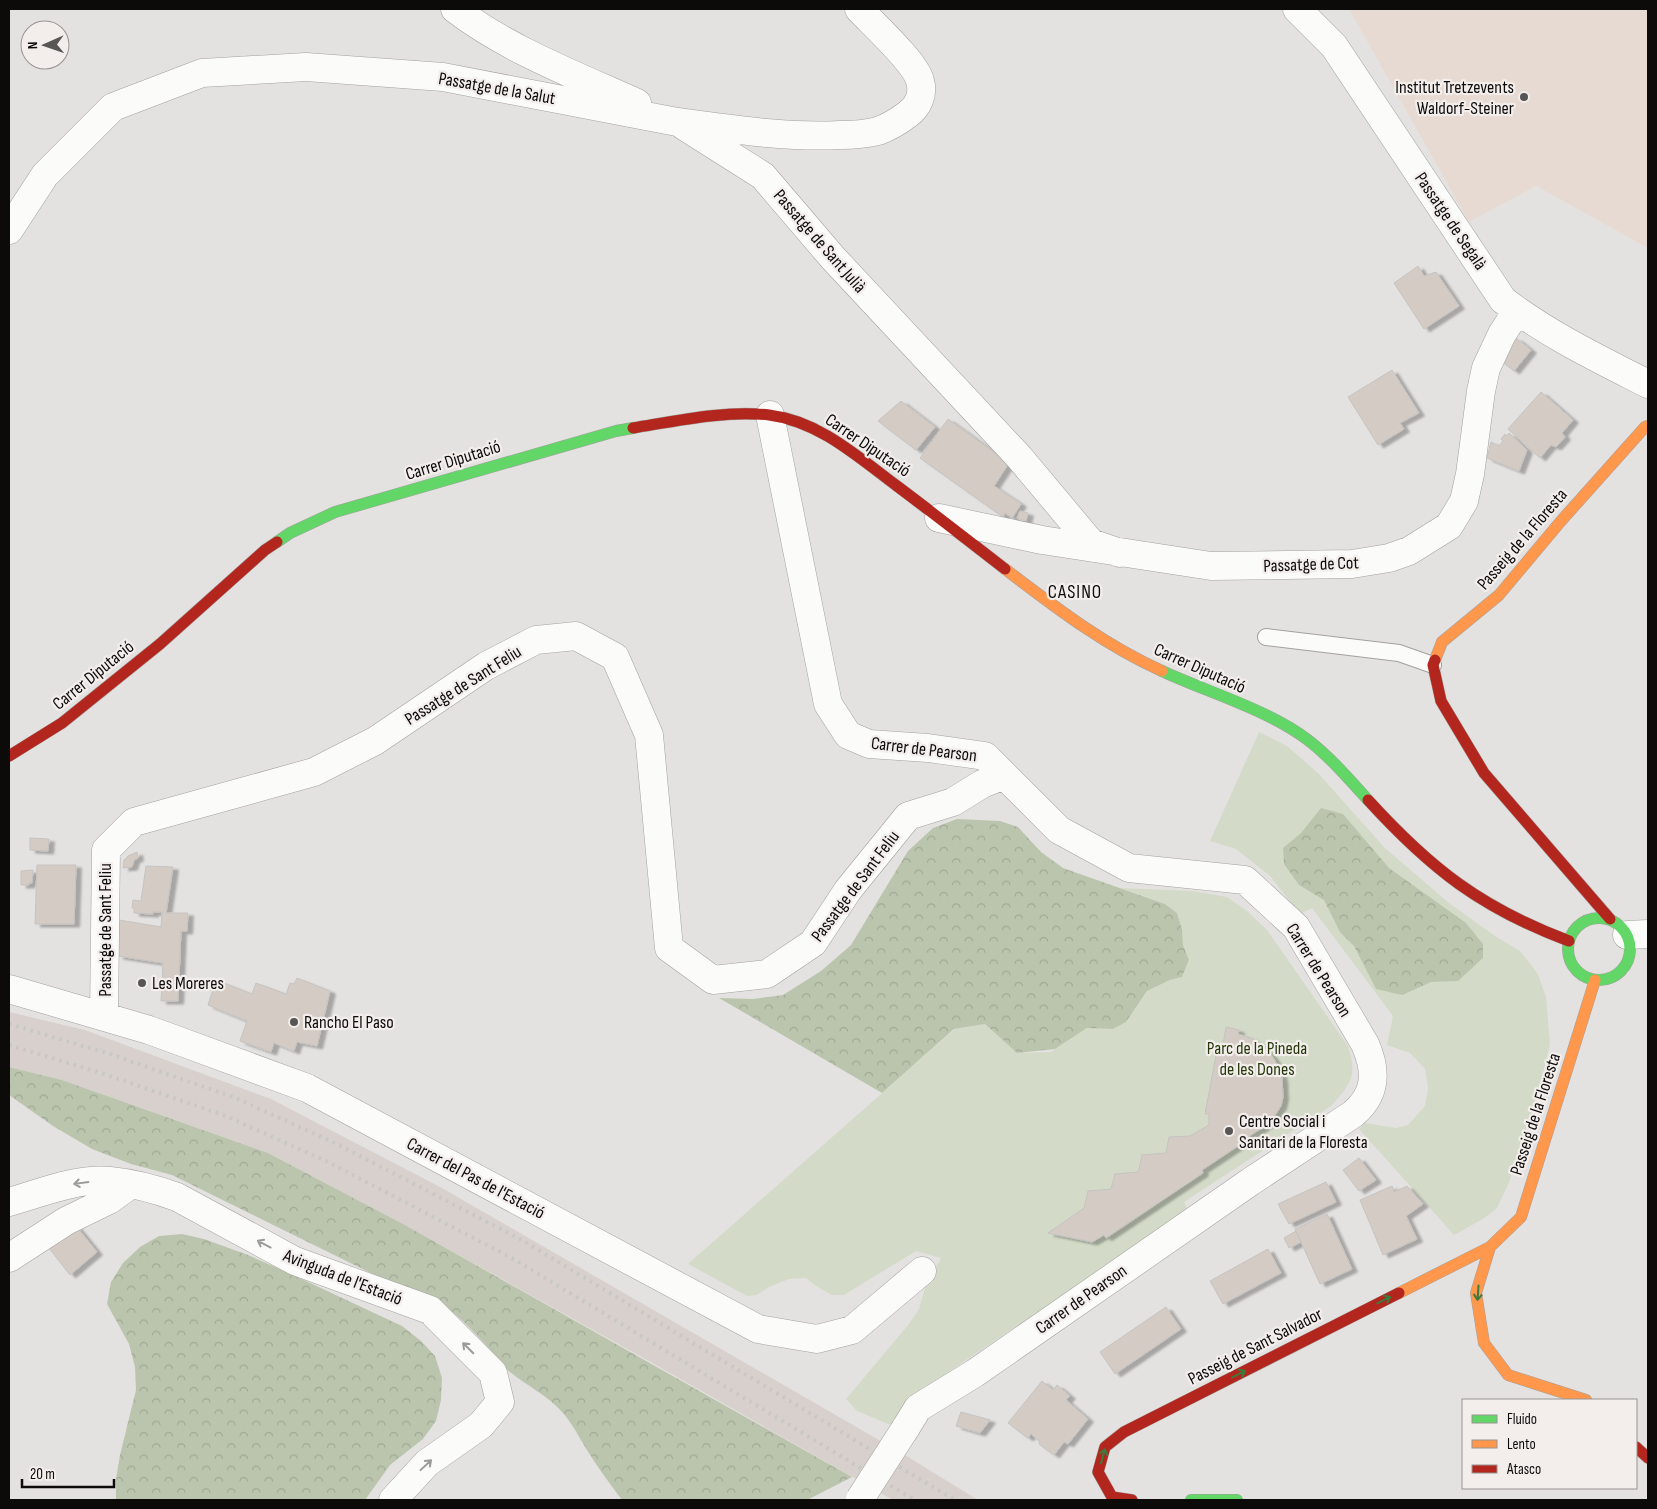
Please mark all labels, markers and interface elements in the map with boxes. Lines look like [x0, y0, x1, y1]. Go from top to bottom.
north arrow [20, 20, 70, 70]
text: N [24, 41, 41, 49]
street label: Passatge de la Salut [437, 68, 557, 109]
place label: Institut Tretzevents Waldorf-Steiner [1395, 77, 1514, 119]
marker: Institut Tretzevents Waldorf-Steiner [1518, 91, 1530, 103]
street label: Passatge de Segalà [1410, 168, 1491, 274]
street label: Passatge de Sant Julià [769, 185, 870, 297]
street label: Carrer Diputació [821, 409, 914, 482]
street label: Carrer Diputació [403, 436, 503, 485]
street label: Passeig de la Floresta [1473, 484, 1572, 594]
street label: Passatge de Cot [1263, 552, 1360, 577]
district label: CASINO [1048, 581, 1102, 604]
street label: Carrer Diputació [49, 636, 138, 714]
street label: Carrer Diputació [1151, 639, 1249, 698]
street label: Passatge de Sant Feliu [401, 641, 525, 730]
street label: Carrer de Pearson [870, 733, 978, 766]
street label: Passatge de Sant Feliu [807, 827, 904, 946]
street label: Passatge de Sant Feliu [95, 863, 116, 997]
street label: Carrer de Pearson [1281, 920, 1356, 1021]
place label: Les Moreres [152, 973, 224, 994]
marker: Les Moreres [136, 977, 148, 989]
place label: Rancho El Paso [304, 1012, 394, 1033]
marker: Rancho El Paso [288, 1016, 300, 1028]
park label: Parc de la Pineda de les Dones [1207, 1038, 1307, 1080]
street label: Passeig de la Floresta [1506, 1050, 1565, 1178]
place label: Centre Social i Sanitari de la Floresta [1239, 1111, 1368, 1153]
marker: Centre Social i Sanitari de la Floresta [1223, 1125, 1235, 1137]
street label: Carrer del Pas de l'Estació [403, 1133, 548, 1224]
one-way arrow [73, 1178, 89, 1188]
one-way arrow [257, 1239, 272, 1249]
street label: Avinguda de l'Estació [280, 1245, 405, 1310]
street label: Carrer de Pearson [1032, 1260, 1131, 1339]
one-way arrow [1473, 1285, 1482, 1301]
one-way arrow [1377, 1295, 1392, 1305]
street label: Passeig de Sant Salvador [1185, 1304, 1326, 1389]
one-way arrow [462, 1342, 474, 1354]
one-way arrow [1232, 1369, 1247, 1379]
legend [1462, 1399, 1637, 1489]
text: Fluido [1507, 1410, 1537, 1429]
text: Lento [1507, 1435, 1536, 1454]
one-way arrow [1098, 1448, 1108, 1464]
scale bar [22, 1456, 115, 1488]
one-way arrow [420, 1459, 432, 1471]
text: Atasco [1506, 1460, 1541, 1479]
text: 20 m [30, 1465, 55, 1484]

